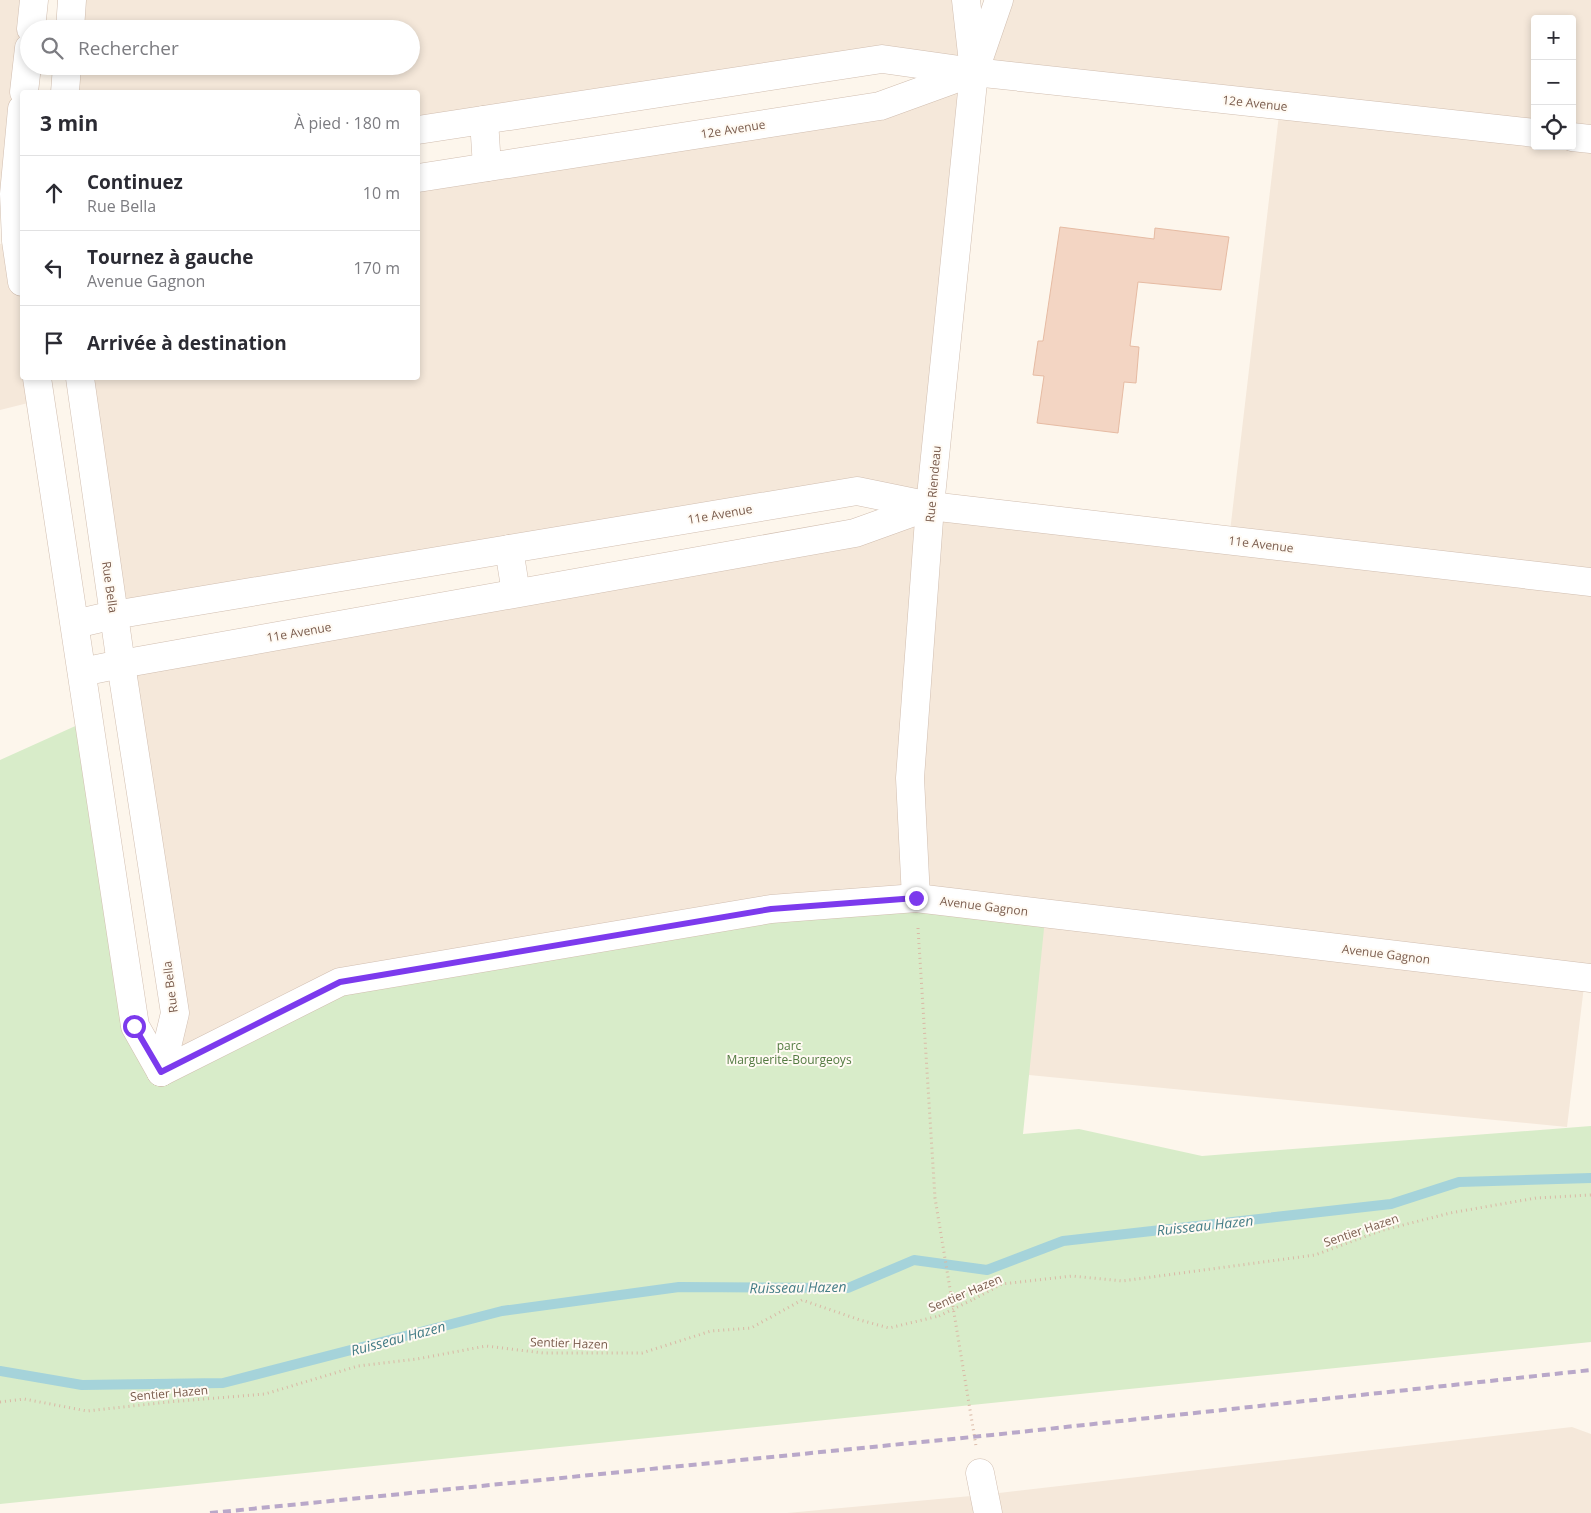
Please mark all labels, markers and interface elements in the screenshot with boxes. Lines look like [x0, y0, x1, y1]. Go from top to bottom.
map controls [1531, 15, 1576, 150]
button: + [1531, 15, 1576, 60]
search box [20, 20, 420, 75]
icon: search [38, 34, 66, 62]
text: Rechercher [78, 35, 179, 61]
button: − [1531, 60, 1576, 105]
street label: 12e Avenue [1222, 91, 1289, 115]
button: locate [1531, 105, 1576, 150]
text: 3 min [40, 109, 98, 137]
text: À pied · 180 m [294, 112, 400, 134]
street label: 12e Avenue [699, 115, 767, 143]
text: Continuez [87, 169, 183, 195]
icon: ahead [40, 179, 68, 207]
text: 10 m [363, 182, 400, 204]
text: Rue Bella [87, 195, 156, 217]
text: Tournez à gauche [87, 244, 253, 270]
icon: left [40, 254, 68, 282]
text: 170 m [354, 257, 400, 279]
text: Avenue Gagnon [87, 270, 205, 292]
icon: arrive [40, 329, 68, 357]
text: Arrivée à destination [87, 330, 287, 356]
street label: Rue Riendeau [921, 445, 945, 523]
street label: 11e Avenue [686, 500, 754, 528]
street label: 11e Avenue [1228, 532, 1295, 556]
street label: Rue Bella [98, 560, 122, 614]
street label: 11e Avenue [265, 618, 333, 646]
route end [905, 887, 928, 910]
street label: Avenue Gagnon [939, 892, 1029, 920]
street label: Avenue Gagnon [1341, 940, 1431, 968]
street label: Rue Bella [158, 960, 182, 1014]
route start [123, 1015, 146, 1038]
park label: parc Marguerite-Bourgeoys [726, 1037, 852, 1068]
street label: Sentier Hazen [1321, 1209, 1401, 1251]
water label: Ruisseau Hazen [1156, 1210, 1254, 1240]
street label: Sentier Hazen [926, 1270, 1004, 1316]
water label: Ruisseau Hazen [749, 1277, 847, 1297]
water label: Ruisseau Hazen [349, 1316, 447, 1360]
street label: Sentier Hazen [530, 1333, 608, 1353]
street label: Sentier Hazen [129, 1381, 209, 1405]

